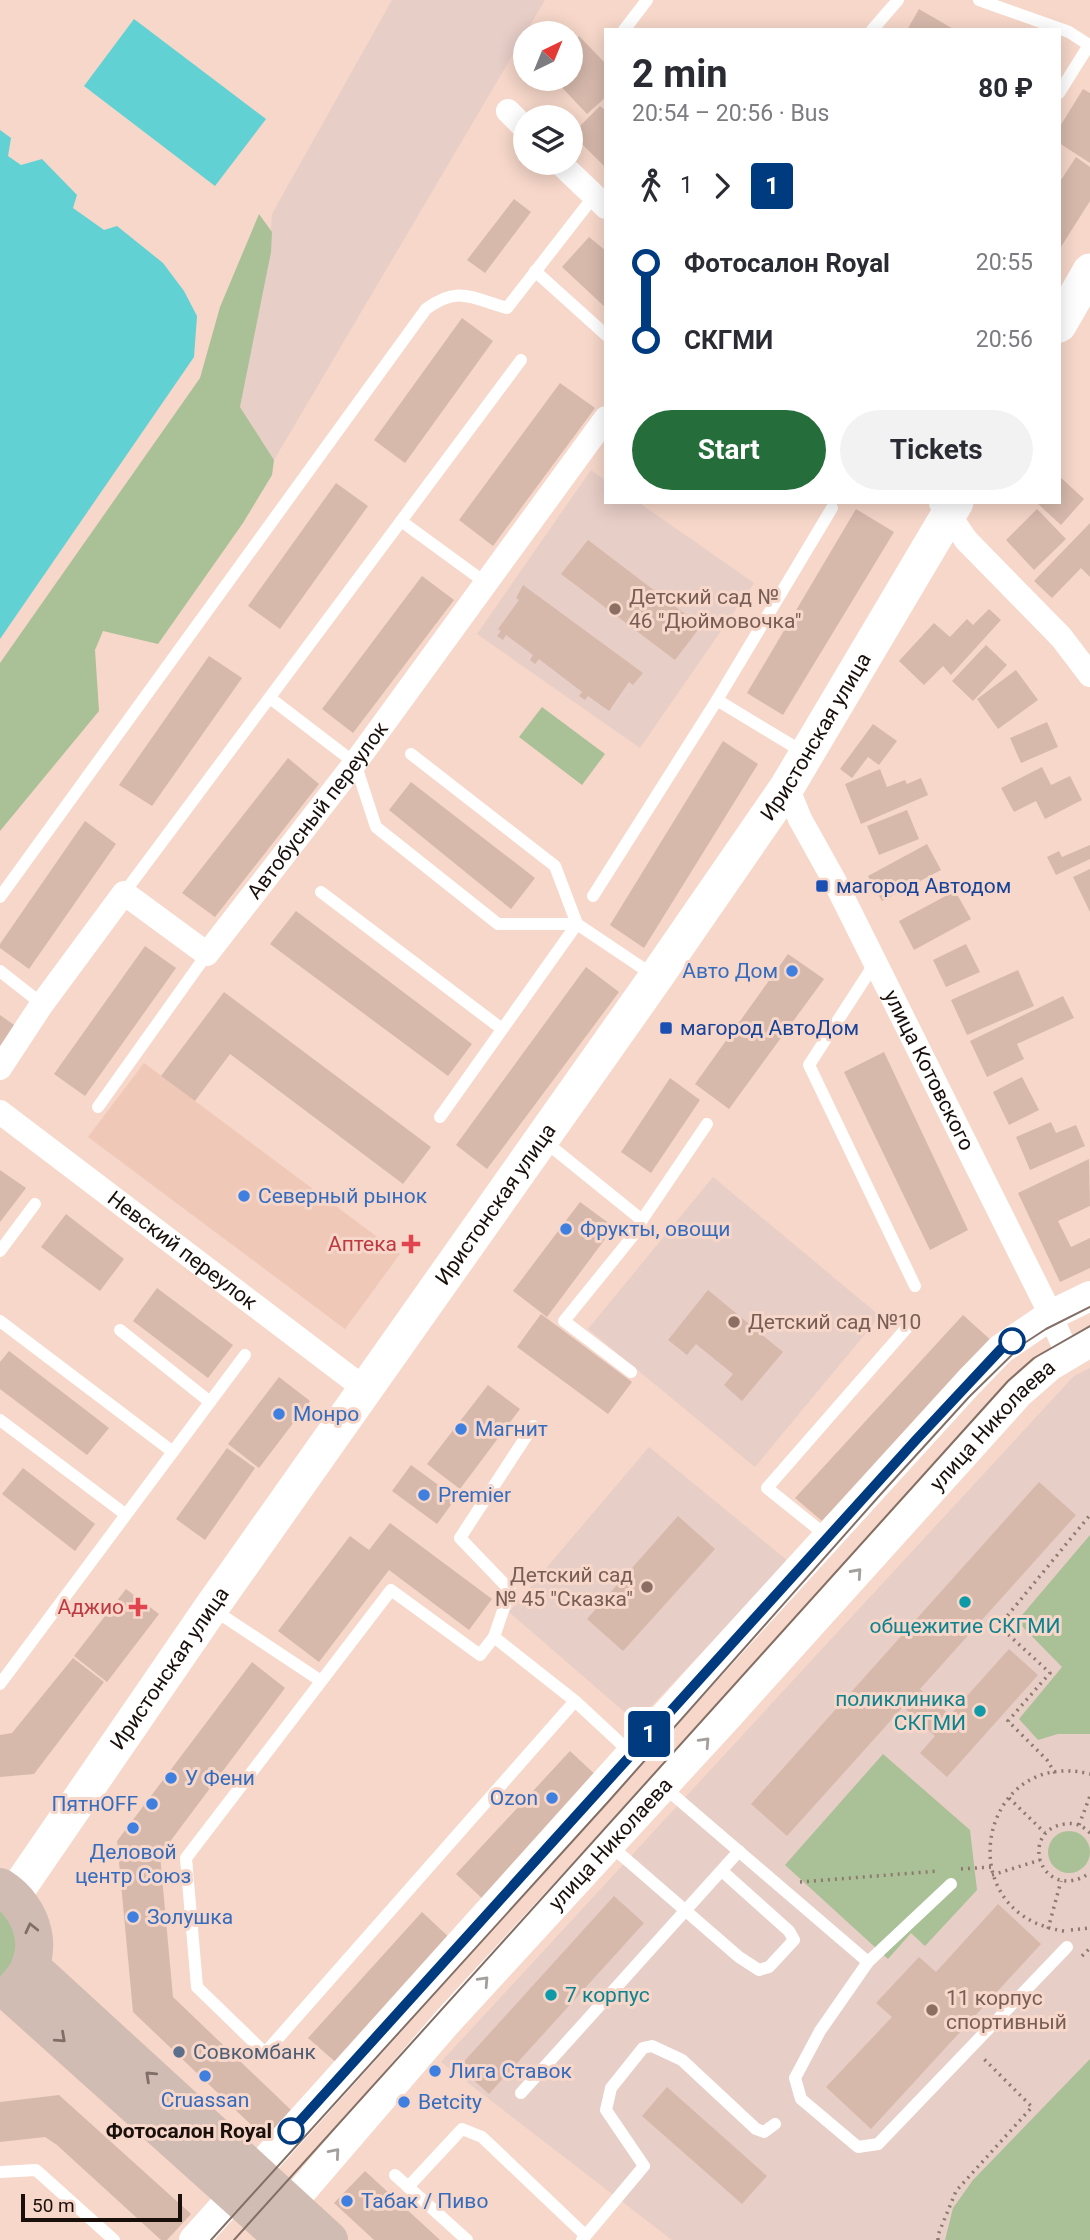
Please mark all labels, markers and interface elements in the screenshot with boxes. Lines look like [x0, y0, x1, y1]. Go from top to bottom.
north arrow [513, 21, 583, 91]
map controls [513, 21, 583, 175]
text: 2 min [632, 52, 728, 96]
text: 80 ₽ [978, 73, 1033, 103]
text: 20:54 – 20:56 · Bus [632, 100, 829, 127]
button: layers [513, 105, 583, 175]
icon: walk [632, 167, 670, 205]
icon: forward [703, 167, 741, 205]
text: 1 [680, 172, 693, 199]
text: 1 [765, 172, 779, 200]
text: Фотосалон Royal [684, 248, 890, 278]
text: 20:55 [976, 249, 1033, 276]
text: СКГМИ [684, 325, 773, 355]
text: 20:56 [976, 326, 1033, 353]
button: Start [632, 410, 826, 490]
button: Tickets [840, 410, 1033, 490]
place label: Детский сад № 46 "Дюймовочка" [629, 585, 801, 633]
marker: Детский сад № 46 "Дюймовочка" [607, 601, 623, 617]
street label: Иристонская улица [756, 648, 876, 825]
street label: Автобусный переулок [242, 717, 393, 904]
place label: магород Автодом [836, 874, 1011, 898]
marker: магород Автодом [814, 878, 830, 894]
place label: Авто Дом [682, 959, 778, 983]
marker: Авто Дом [784, 963, 800, 979]
street label: улица Котовского [879, 986, 979, 1155]
place label: магород АвтоДом [680, 1016, 859, 1040]
marker: магород АвтоДом [658, 1020, 674, 1036]
street label: Иристонская улица [431, 1119, 561, 1290]
place label: Северный рынок [258, 1184, 428, 1208]
street label: Невский переулок [103, 1186, 262, 1315]
marker: Северный рынок [236, 1188, 252, 1204]
place label: Фрукты, овощи [580, 1217, 730, 1241]
marker: Фрукты, овощи [558, 1221, 574, 1237]
place label: Аптека [328, 1232, 397, 1256]
marker: Аптека [403, 1236, 419, 1252]
place label: Детский сад №10 [748, 1310, 921, 1334]
marker: Детский сад №10 [726, 1314, 742, 1330]
unlabelled marker [999, 1328, 1025, 1354]
street label: улица Николаева [925, 1355, 1060, 1495]
place label: Монро [293, 1402, 359, 1426]
marker: Монро [271, 1406, 287, 1422]
place label: Магнит [475, 1417, 548, 1441]
marker: Магнит [453, 1421, 469, 1437]
place label: Premier [438, 1483, 511, 1507]
marker: Premier [416, 1487, 432, 1503]
place label: Детский сад № 45 "Сказка" [495, 1563, 633, 1611]
one-way arrow [849, 1568, 862, 1581]
marker: Детский сад № 45 "Сказка" [639, 1579, 655, 1595]
street label: Иристонская улица [105, 1582, 234, 1754]
marker: общежитие СКГМИ [957, 1594, 973, 1610]
place label: Аджио [57, 1595, 124, 1619]
marker: Аджио [130, 1599, 146, 1615]
place label: общежитие СКГМИ [870, 1614, 1061, 1638]
place label: поликлиника СКГМИ [835, 1687, 966, 1735]
marker: поликлиника СКГМИ [972, 1703, 988, 1719]
line badge: 1 [626, 1711, 672, 1757]
text: 1 [642, 1720, 656, 1748]
one-way arrow [697, 1737, 709, 1750]
place label: У Фени [185, 1766, 255, 1790]
marker: У Фени [163, 1770, 179, 1786]
street label: улица Николаева [544, 1773, 677, 1915]
place label: Ozon [490, 1786, 538, 1810]
marker: Ozon [544, 1790, 560, 1806]
place label: ПятнOFF [52, 1792, 138, 1816]
marker: ПятнOFF [144, 1796, 160, 1812]
marker: Деловой центр Союз [125, 1820, 141, 1836]
place label: Деловой центр Союз [75, 1840, 191, 1888]
place label: Золушка [147, 1905, 233, 1929]
marker: Золушка [125, 1909, 141, 1925]
one-way arrow [24, 1922, 39, 1934]
one-way arrow [476, 1976, 489, 1989]
place label: 7 корпус [565, 1983, 650, 2007]
place label: 11 корпус спортивный [946, 1986, 1067, 2034]
marker: 7 корпус [543, 1987, 559, 2003]
marker: 11 корпус спортивный [924, 2002, 940, 2018]
one-way arrow [52, 2030, 65, 2043]
place label: Совкомбанк [193, 2040, 316, 2064]
marker: Совкомбанк [171, 2044, 187, 2060]
place label: Лига Ставок [449, 2059, 572, 2083]
marker: Лига Ставок [427, 2063, 443, 2079]
marker: Cruassan [197, 2068, 213, 2084]
one-way arrow [145, 2071, 158, 2084]
place label: Cruassan [161, 2088, 249, 2112]
place label: Betcity [418, 2090, 482, 2114]
marker: Betcity [396, 2094, 412, 2110]
marker: Фотосалон Royal [278, 2118, 304, 2144]
place label: Фотосалон Royal [106, 2119, 272, 2143]
one-way arrow [327, 2148, 339, 2161]
place label: Табак / Пиво [361, 2189, 488, 2213]
scale bar [21, 2191, 182, 2223]
marker: Табак / Пиво [339, 2193, 355, 2209]
text: 50 m [32, 2194, 75, 2217]

